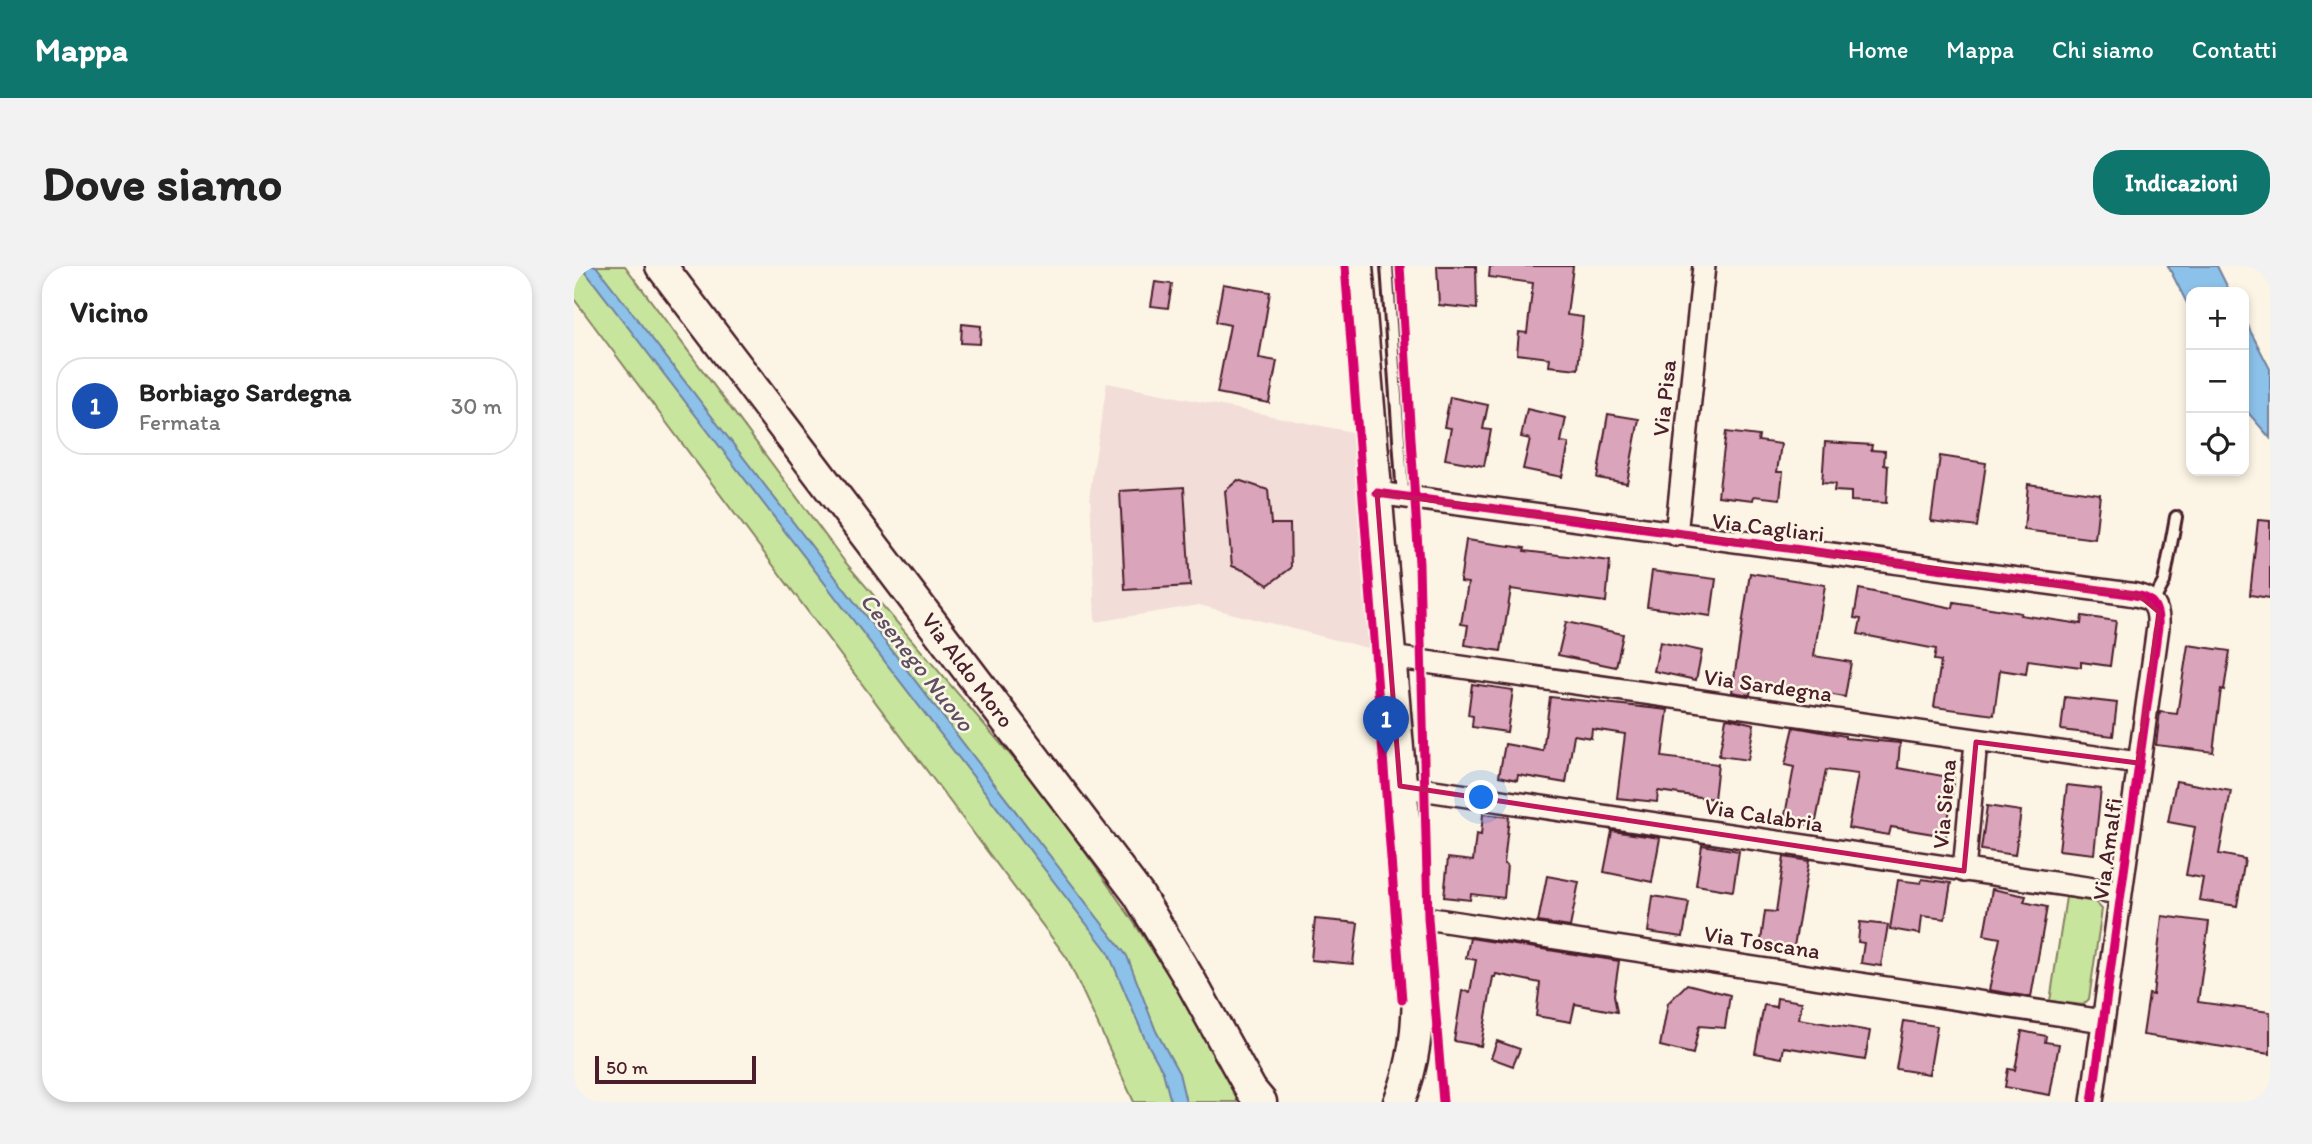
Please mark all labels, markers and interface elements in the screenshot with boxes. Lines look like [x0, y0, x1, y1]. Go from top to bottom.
text: Mappa [35, 30, 128, 69]
text: Home [1848, 35, 1908, 64]
text: Mappa [1946, 35, 2014, 64]
text: Chi siamo [2052, 35, 2154, 64]
text: Contatti [2192, 35, 2277, 64]
button: Indicazioni [2093, 150, 2270, 215]
text: Dove siamo [42, 153, 282, 212]
map controls [2186, 287, 2249, 476]
button: + [2186, 287, 2249, 350]
text: Vicino [70, 293, 148, 330]
button: − [2186, 350, 2249, 413]
street label: Via Pisa [1646, 358, 1682, 438]
text: Borbiago Sardegna [139, 376, 351, 408]
text: 1 [90, 392, 100, 420]
text: 30 m [451, 392, 502, 420]
text: Fermata [139, 408, 221, 436]
button: locate [2186, 413, 2249, 476]
street label: Via Cagliari [1710, 506, 1826, 548]
water label: Cesenego Nuovo [854, 587, 981, 737]
street label: Via Aldo Moro [916, 607, 1020, 733]
street label: Via Sardegna [1702, 662, 1834, 708]
pin: 1 [1363, 696, 1409, 754]
street label: Via Siena [1926, 758, 1962, 850]
your location [1464, 780, 1498, 814]
street label: Via Calabria [1703, 792, 1826, 838]
street label: Via Amalfi [2086, 796, 2128, 902]
street label: Via Toscana [1702, 919, 1822, 965]
scale bar [595, 1053, 756, 1085]
text: 50 m [606, 1056, 648, 1079]

